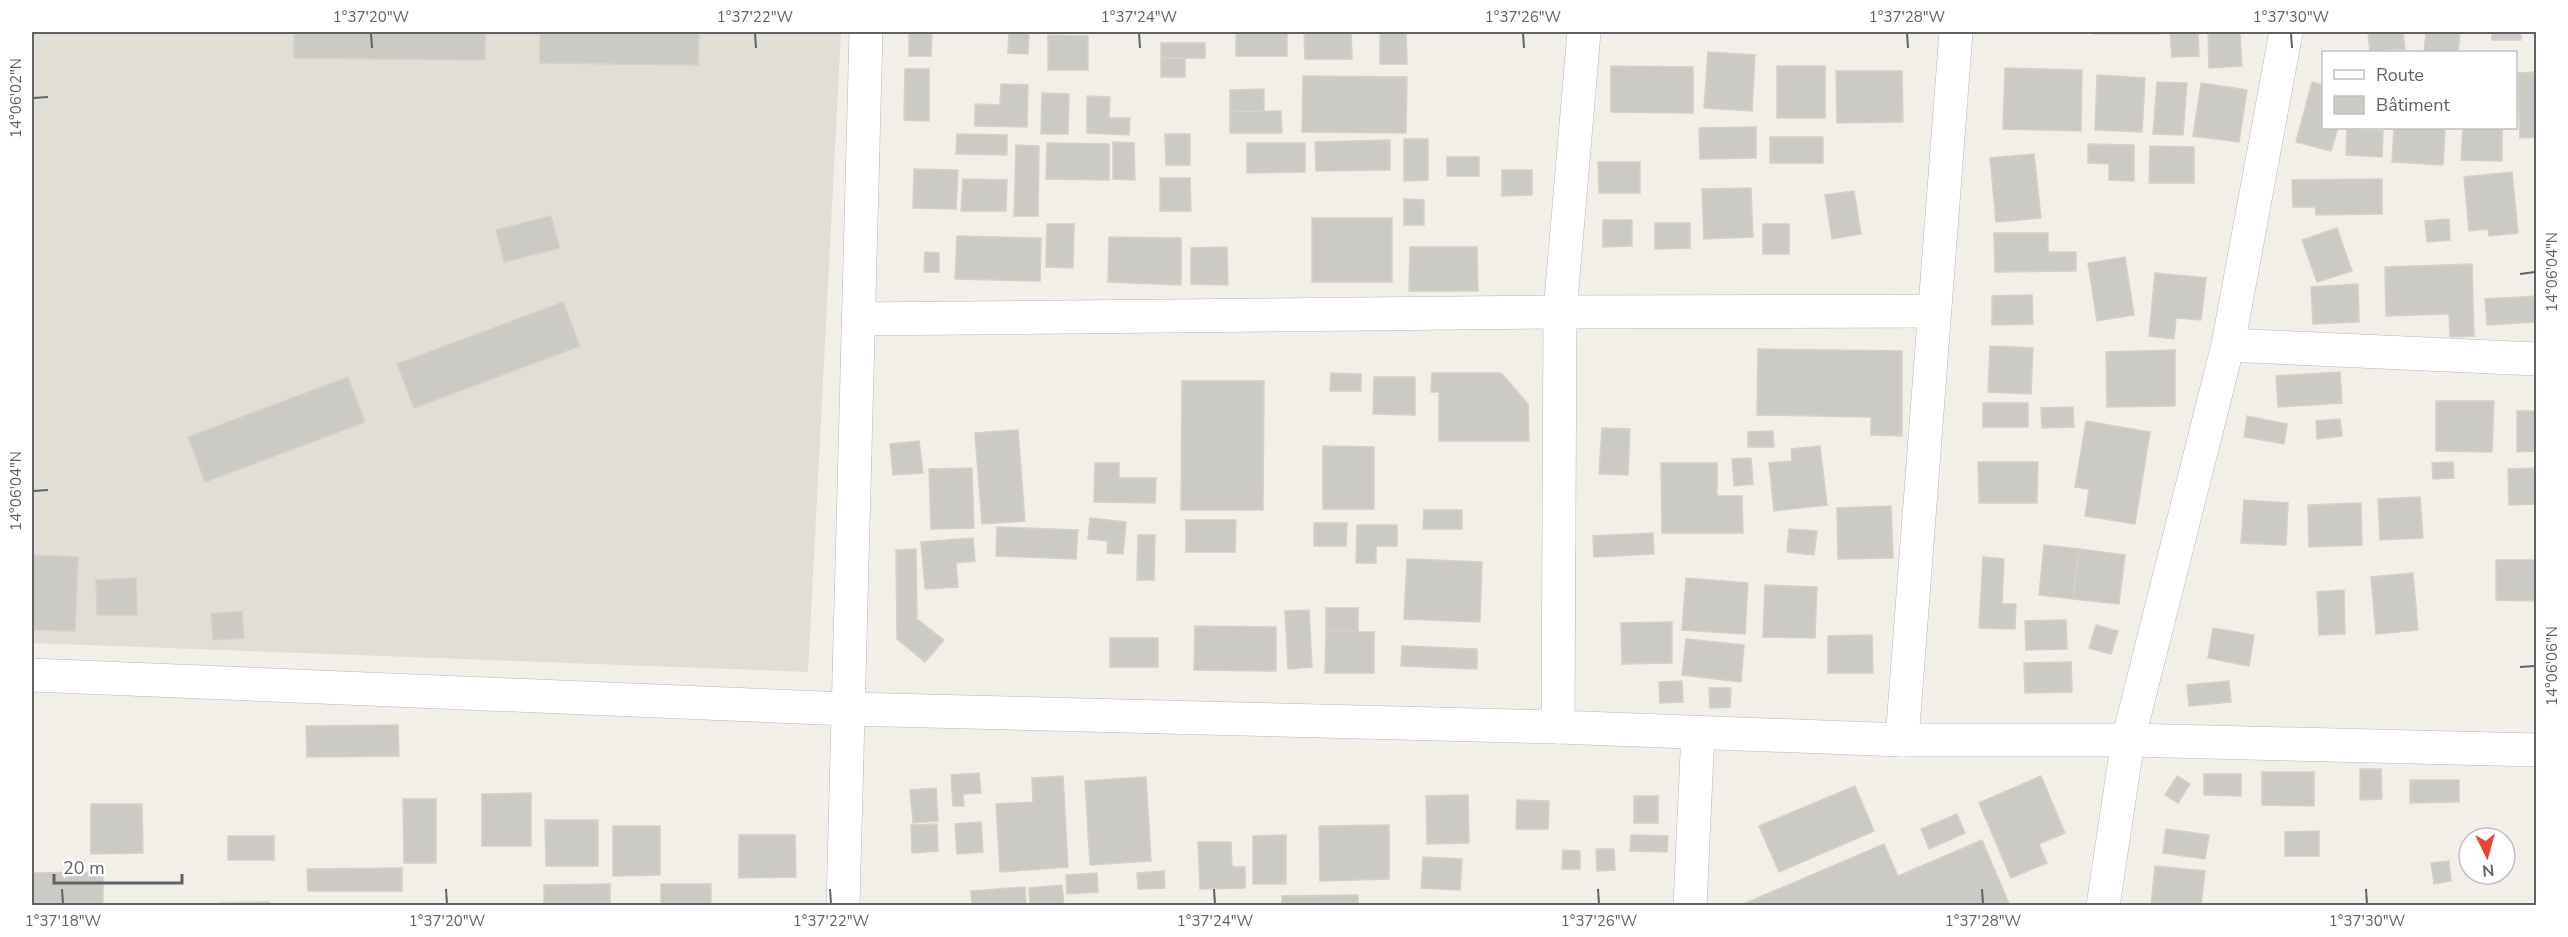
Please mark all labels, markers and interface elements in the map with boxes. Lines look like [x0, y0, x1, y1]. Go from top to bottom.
text: 1°37'20"W [333, 7, 410, 27]
text: 1°37'22"W [717, 7, 794, 27]
text: 1°37'24"W [1101, 7, 1178, 27]
text: 1°37'26"W [1485, 7, 1562, 27]
text: 1°37'28"W [1869, 7, 1946, 27]
text: 1°37'30"W [2253, 7, 2330, 27]
legend [2322, 51, 2517, 129]
text: 14°06'02"N [6, 58, 26, 138]
text: Route [2376, 63, 2424, 87]
text: Bâtiment [2376, 93, 2450, 117]
text: 14°06'04"N [2542, 232, 2562, 312]
text: 14°06'04"N [6, 451, 26, 531]
text: 14°06'06"N [2542, 626, 2562, 706]
north arrow [2457, 826, 2517, 886]
scale bar [54, 847, 182, 885]
text: 20 m [63, 856, 105, 880]
text: N [2481, 858, 2495, 881]
text: 1°37'18"W [25, 911, 102, 931]
text: 1°37'20"W [409, 911, 486, 931]
text: 1°37'22"W [793, 911, 870, 931]
text: 1°37'24"W [1177, 911, 1254, 931]
text: 1°37'26"W [1561, 911, 1638, 931]
text: 1°37'28"W [1945, 911, 2022, 931]
text: 1°37'30"W [2329, 911, 2406, 931]

